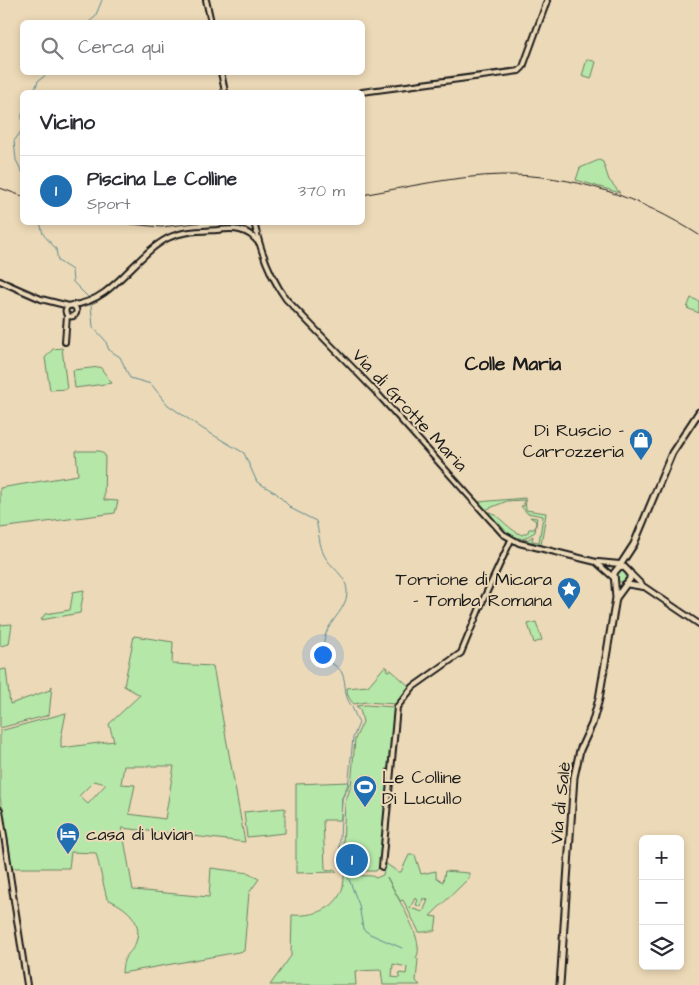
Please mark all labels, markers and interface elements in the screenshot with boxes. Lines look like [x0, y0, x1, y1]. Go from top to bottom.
search box [20, 20, 365, 75]
icon: search [38, 34, 66, 62]
text: Cerca qui [78, 34, 164, 61]
text: Vicino [40, 108, 95, 137]
text: Piscina Le Colline [87, 166, 237, 193]
text: 1 [55, 180, 57, 202]
text: 370 m [298, 180, 345, 202]
text: Sport [87, 193, 130, 215]
street label: Via di Grotte Maria [346, 344, 473, 477]
district label: Colle Maria [465, 351, 562, 378]
place label: Di Ruscio - Carrozzeria [523, 418, 624, 464]
shop icon: Di Ruscio - Carrozzeria [628, 427, 654, 461]
place label: Torrione di Micara - Tomba Romana [396, 567, 552, 613]
place icon: Torrione di Micara - Tomba Romana [556, 576, 582, 610]
your location [310, 642, 336, 668]
street label: Via di Salè [544, 760, 577, 846]
place label: Le Colline Di Lucullo [382, 765, 462, 811]
sports icon: Le Colline Di Lucullo [352, 774, 378, 808]
hotel icon: casa di luvian [55, 821, 81, 855]
place label: casa di luvian [86, 822, 193, 847]
map controls [639, 835, 684, 970]
button: + [639, 835, 684, 880]
pin: 1 [336, 841, 368, 879]
button: − [639, 880, 684, 925]
button: layers [639, 925, 684, 970]

